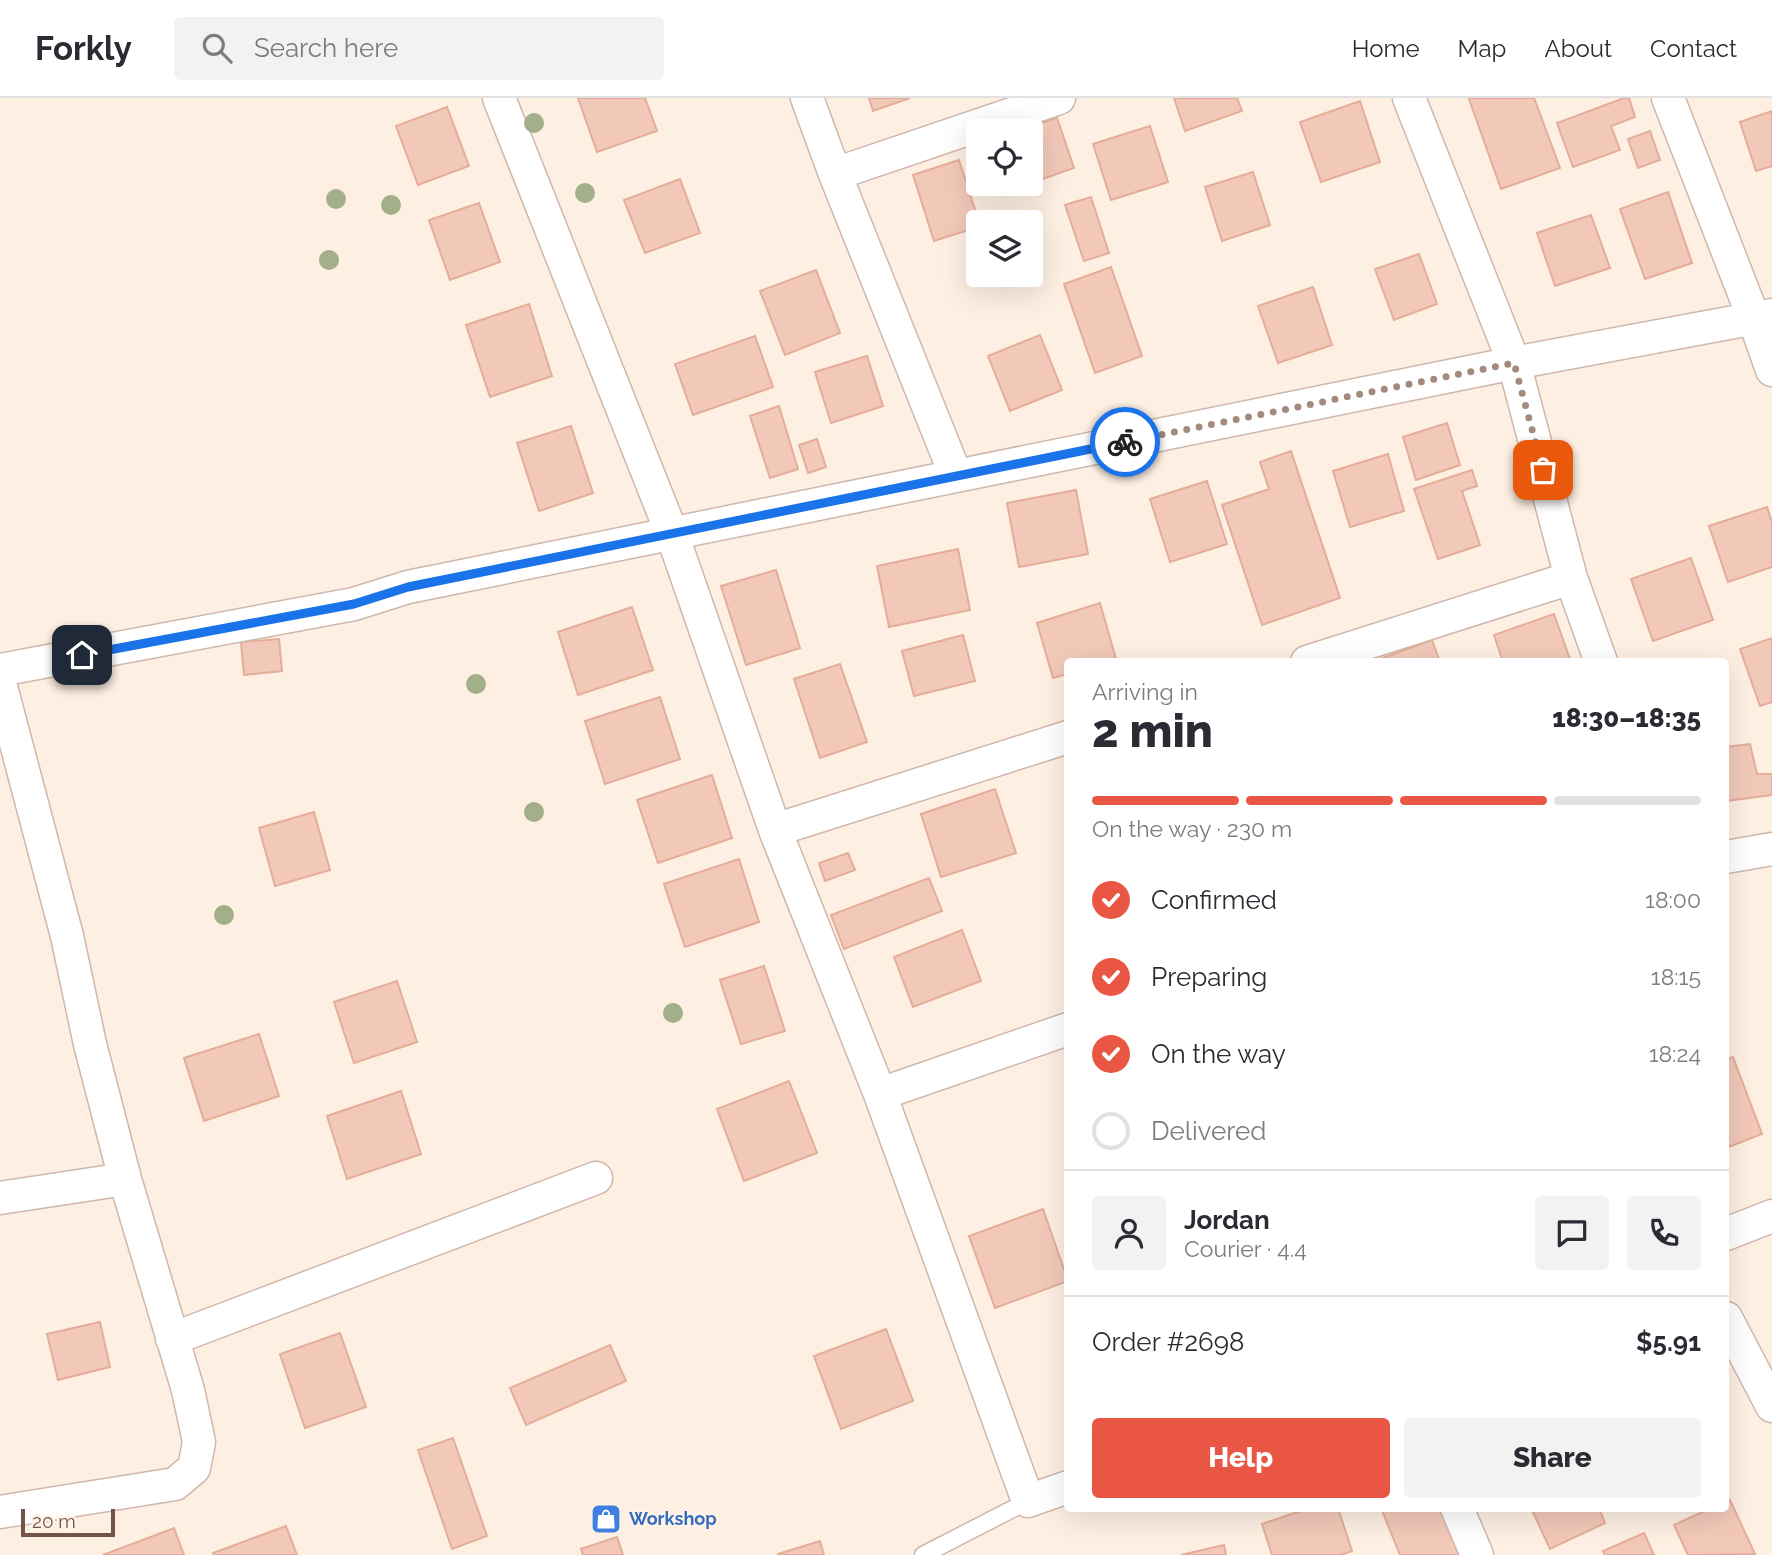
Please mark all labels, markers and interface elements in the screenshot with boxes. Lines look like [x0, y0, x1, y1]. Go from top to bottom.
search box [174, 17, 664, 80]
text: Forkly [35, 29, 132, 68]
icon: search [198, 29, 236, 67]
text: Search here [254, 33, 398, 63]
text: Home [1352, 34, 1420, 63]
text: Map [1458, 34, 1506, 63]
text: About [1544, 34, 1612, 63]
text: Contact [1650, 34, 1737, 63]
map controls [966, 119, 1043, 287]
button: locate [966, 119, 1043, 196]
button: layers [966, 210, 1043, 287]
courier [1090, 407, 1160, 477]
icon: bike [1106, 423, 1144, 461]
pin [1513, 440, 1573, 500]
icon: bag [1524, 451, 1562, 489]
pin [52, 625, 112, 685]
icon: home [63, 636, 101, 674]
text: Arriving in [1092, 678, 1198, 705]
text: 18:30–18:35 [1552, 703, 1701, 733]
text: 2 min [1092, 704, 1213, 758]
text: On the way · 230 m [1092, 815, 1292, 842]
icon: check [1092, 881, 1130, 919]
text: Confirmed [1151, 885, 1277, 915]
text: 18:00 [1645, 886, 1701, 913]
icon: check [1092, 958, 1130, 996]
text: Preparing [1151, 962, 1267, 992]
text: 18:15 [1651, 963, 1701, 990]
icon: check [1092, 1035, 1130, 1073]
text: On the way [1151, 1039, 1286, 1069]
text: 18:24 [1649, 1040, 1701, 1067]
text: Delivered [1151, 1116, 1266, 1146]
button: person [1092, 1196, 1166, 1270]
button: chat [1535, 1196, 1609, 1270]
button: phone [1627, 1196, 1701, 1270]
text: Jordan [1184, 1205, 1270, 1235]
text: Courier · 4.4 [1184, 1235, 1307, 1262]
text: Order #2698 [1092, 1327, 1244, 1357]
text: $5.91 [1636, 1327, 1701, 1357]
button: Help [1092, 1418, 1390, 1498]
button: Share [1404, 1418, 1701, 1498]
shop icon: Workshop [589, 1502, 623, 1536]
scale bar [21, 1506, 116, 1538]
place label: Workshop [629, 1508, 717, 1529]
text: 20 m [32, 1510, 76, 1532]

